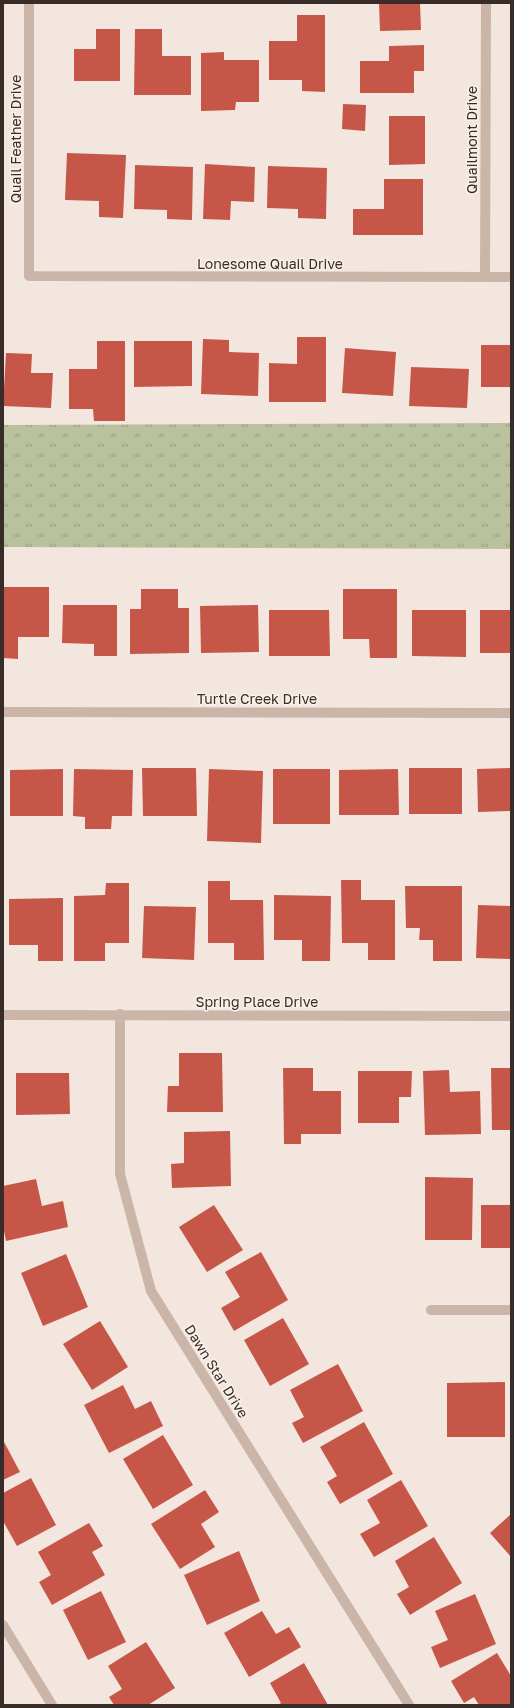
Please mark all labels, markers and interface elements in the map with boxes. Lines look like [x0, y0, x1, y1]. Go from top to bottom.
street label: Quail Feather Drive [7, 75, 24, 203]
street label: Quailmont Drive [463, 86, 480, 194]
street label: Lonesome Quail Drive [197, 255, 343, 272]
street label: Turtle Creek Drive [197, 690, 317, 707]
street label: Spring Place Drive [195, 993, 319, 1010]
street label: Dawn Star Drive [181, 1321, 253, 1421]

